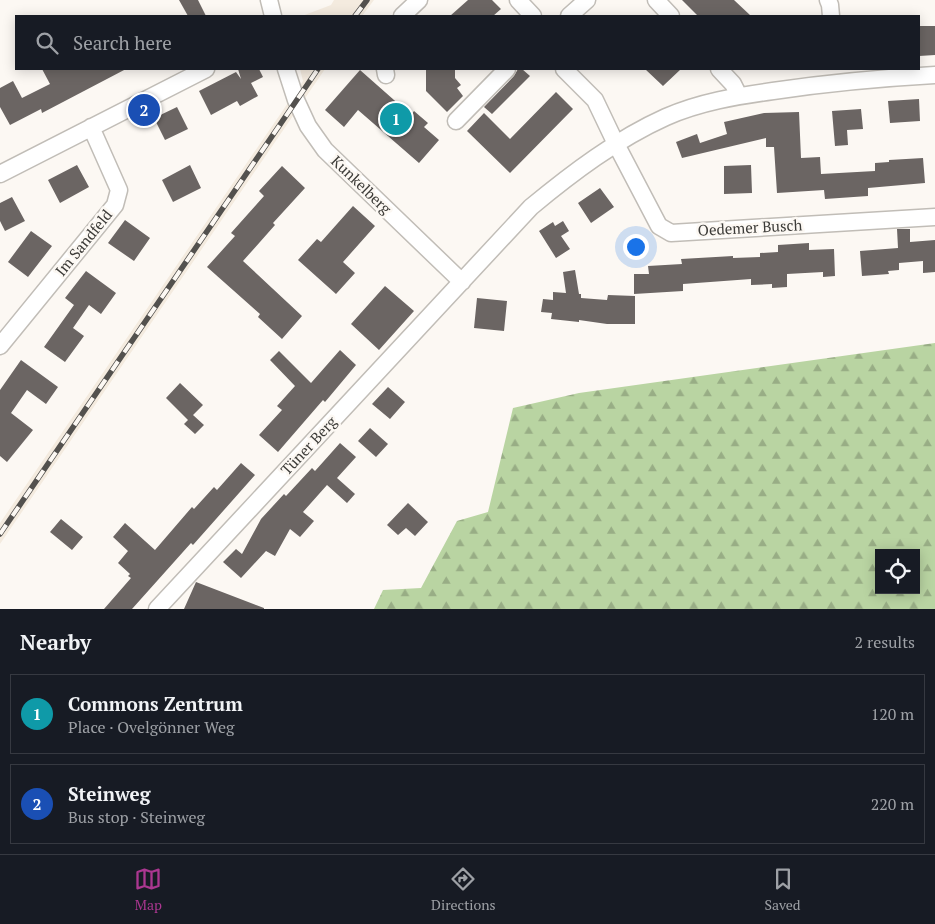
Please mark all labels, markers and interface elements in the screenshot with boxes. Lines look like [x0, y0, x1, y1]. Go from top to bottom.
search box [15, 15, 920, 70]
icon: search [33, 29, 61, 57]
text: Search here [73, 30, 172, 55]
pin: 2 [128, 91, 160, 129]
pin: 1 [380, 100, 412, 138]
street label: Kunkelberg [327, 151, 397, 219]
street label: Im Sandfeld [50, 205, 116, 280]
street label: Oedemer Busch [697, 214, 803, 240]
your location [623, 234, 649, 260]
street label: Tüner Berg [276, 411, 341, 479]
map controls [875, 549, 920, 594]
button: locate [875, 549, 920, 594]
text: Nearby [20, 628, 91, 656]
text: 2 results [855, 631, 915, 653]
text: Commons Zentrum [68, 691, 243, 716]
text: 1 [32, 703, 42, 725]
text: 120 m [871, 703, 914, 725]
text: Place · Ovelgönner Weg [68, 716, 235, 738]
text: Steinweg [68, 781, 151, 806]
text: 2 [32, 793, 42, 815]
text: 220 m [871, 793, 914, 815]
text: Bus stop · Steinweg [68, 806, 205, 828]
tab: Map [134, 865, 162, 914]
tab: Directions [431, 865, 496, 914]
tab: Saved [764, 865, 801, 914]

